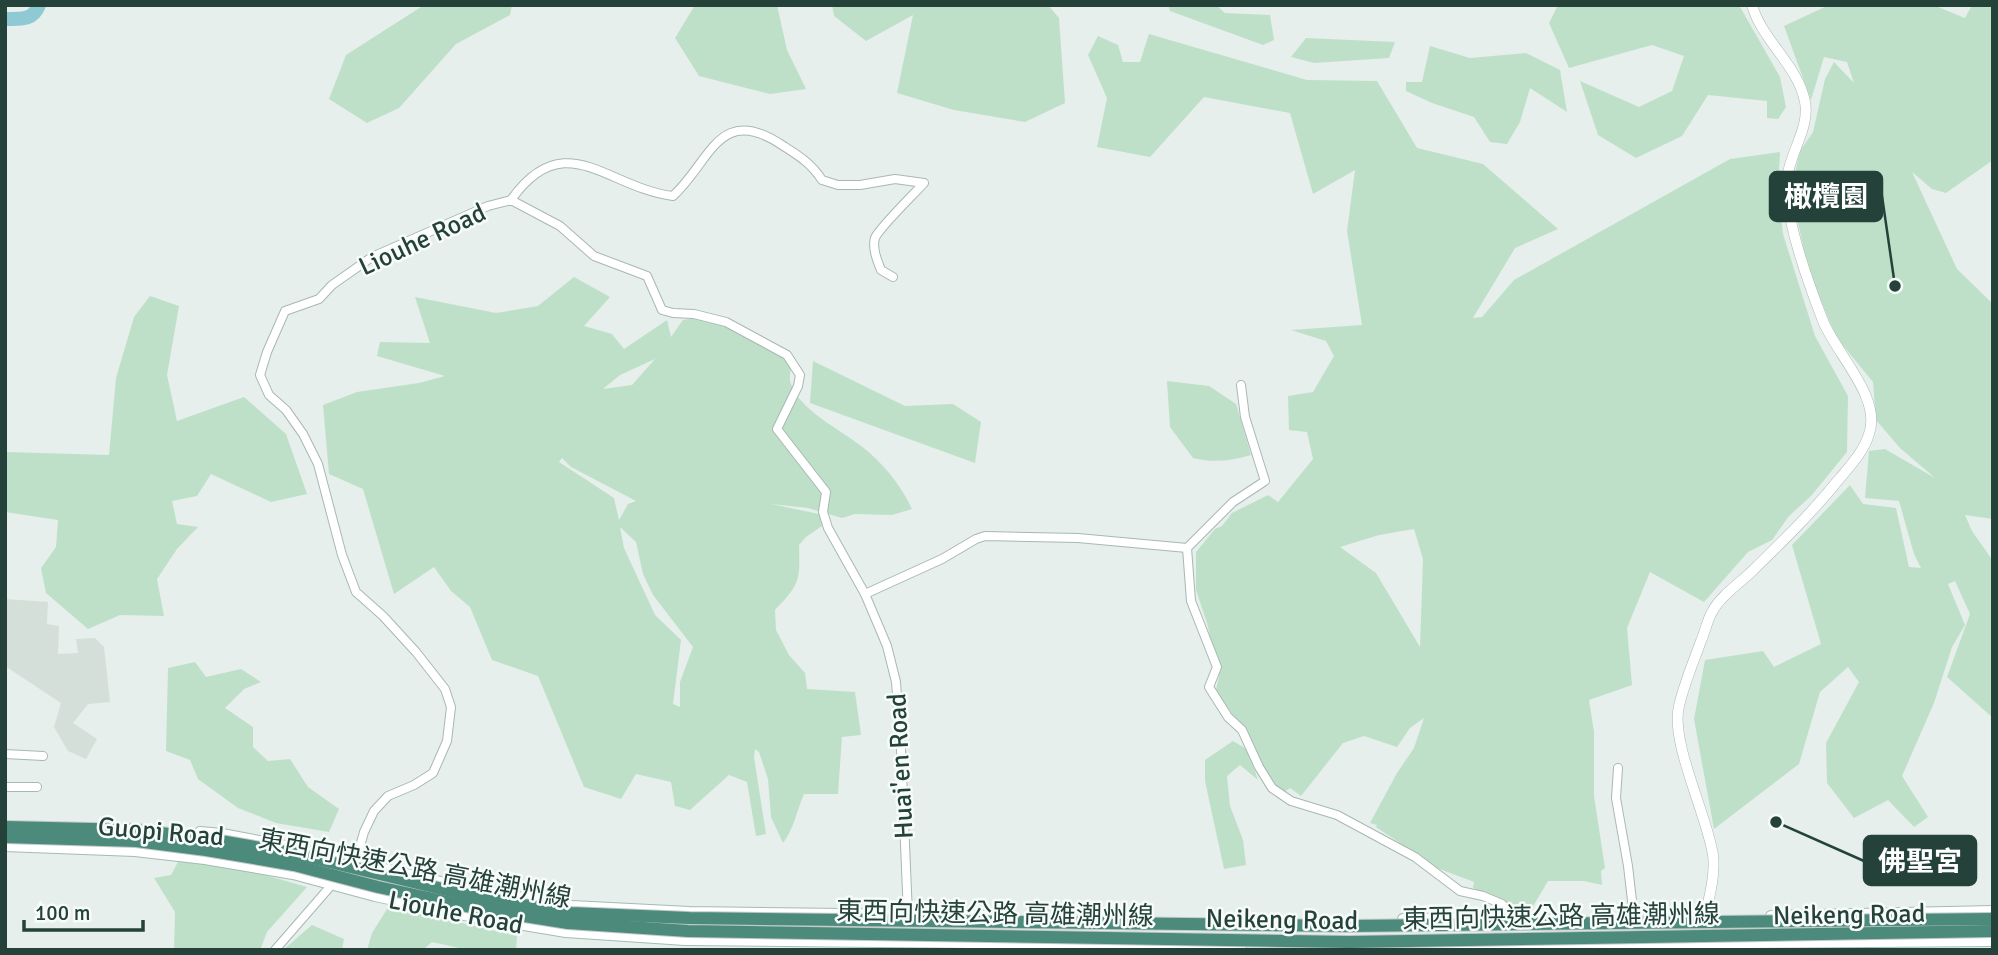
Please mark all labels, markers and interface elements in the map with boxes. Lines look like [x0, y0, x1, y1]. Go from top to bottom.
callout: 橄欖園 [1770, 172, 1882, 221]
text: 橄欖園 [1784, 180, 1868, 214]
street label: Liouhe Road [354, 197, 491, 283]
street label: Huai'en Road [881, 692, 921, 840]
street label: Guopi Road [96, 811, 225, 853]
street label: 東西向快速公路 高雄潮州線 [256, 823, 574, 915]
callout: 佛聖宮 [1864, 836, 1976, 885]
text: 佛聖宮 [1878, 845, 1962, 879]
street label: Liouhe Road [386, 884, 526, 942]
scale bar [24, 888, 144, 932]
street label: 東西向快速公路 高雄潮州線 [836, 895, 1154, 933]
street label: 東西向快速公路 高雄潮州線 [1402, 898, 1720, 936]
street label: Neikeng Road [1772, 898, 1926, 932]
text: 100 m [35, 900, 90, 926]
street label: Neikeng Road [1205, 903, 1359, 937]

